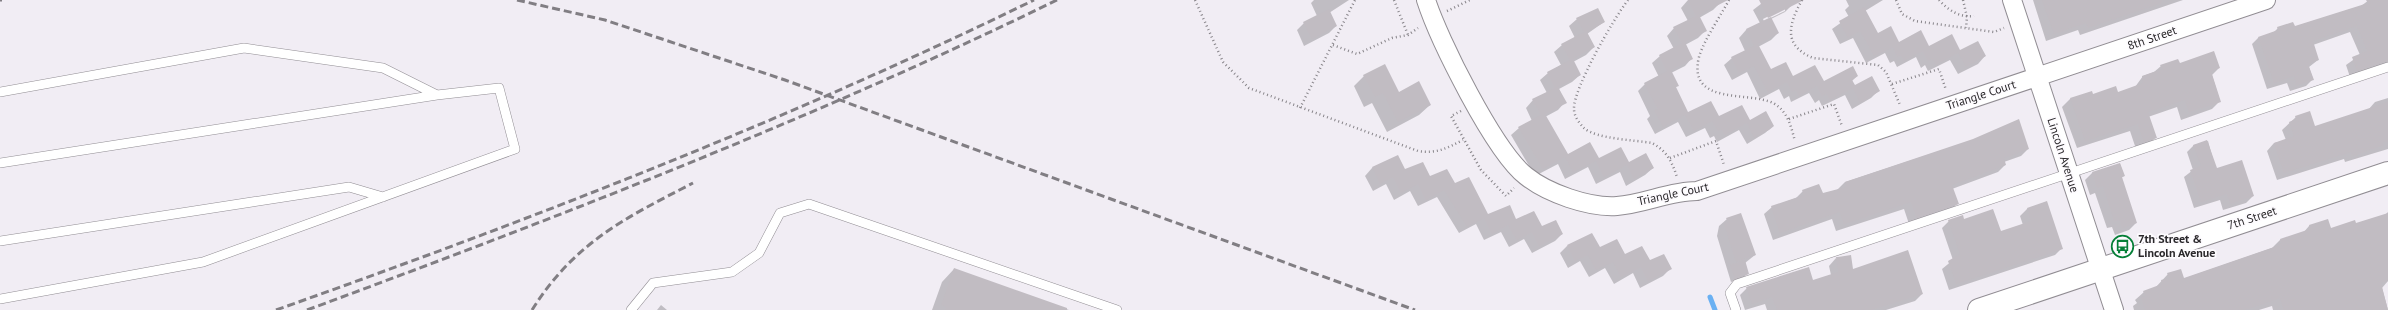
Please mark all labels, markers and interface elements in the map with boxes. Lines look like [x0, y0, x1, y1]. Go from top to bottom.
street label: 8th Street [2125, 22, 2178, 53]
street label: Triangle Court [1944, 76, 2018, 113]
street label: Lincoln Avenue [2044, 115, 2083, 194]
street label: Triangle Court [1636, 179, 1710, 208]
street label: 7th Street [2225, 203, 2278, 232]
place label: 7th Street & Lincoln Avenue [2138, 231, 2215, 260]
bus stop icon: 7th Street & Lincoln Avenue [2110, 233, 2136, 259]

